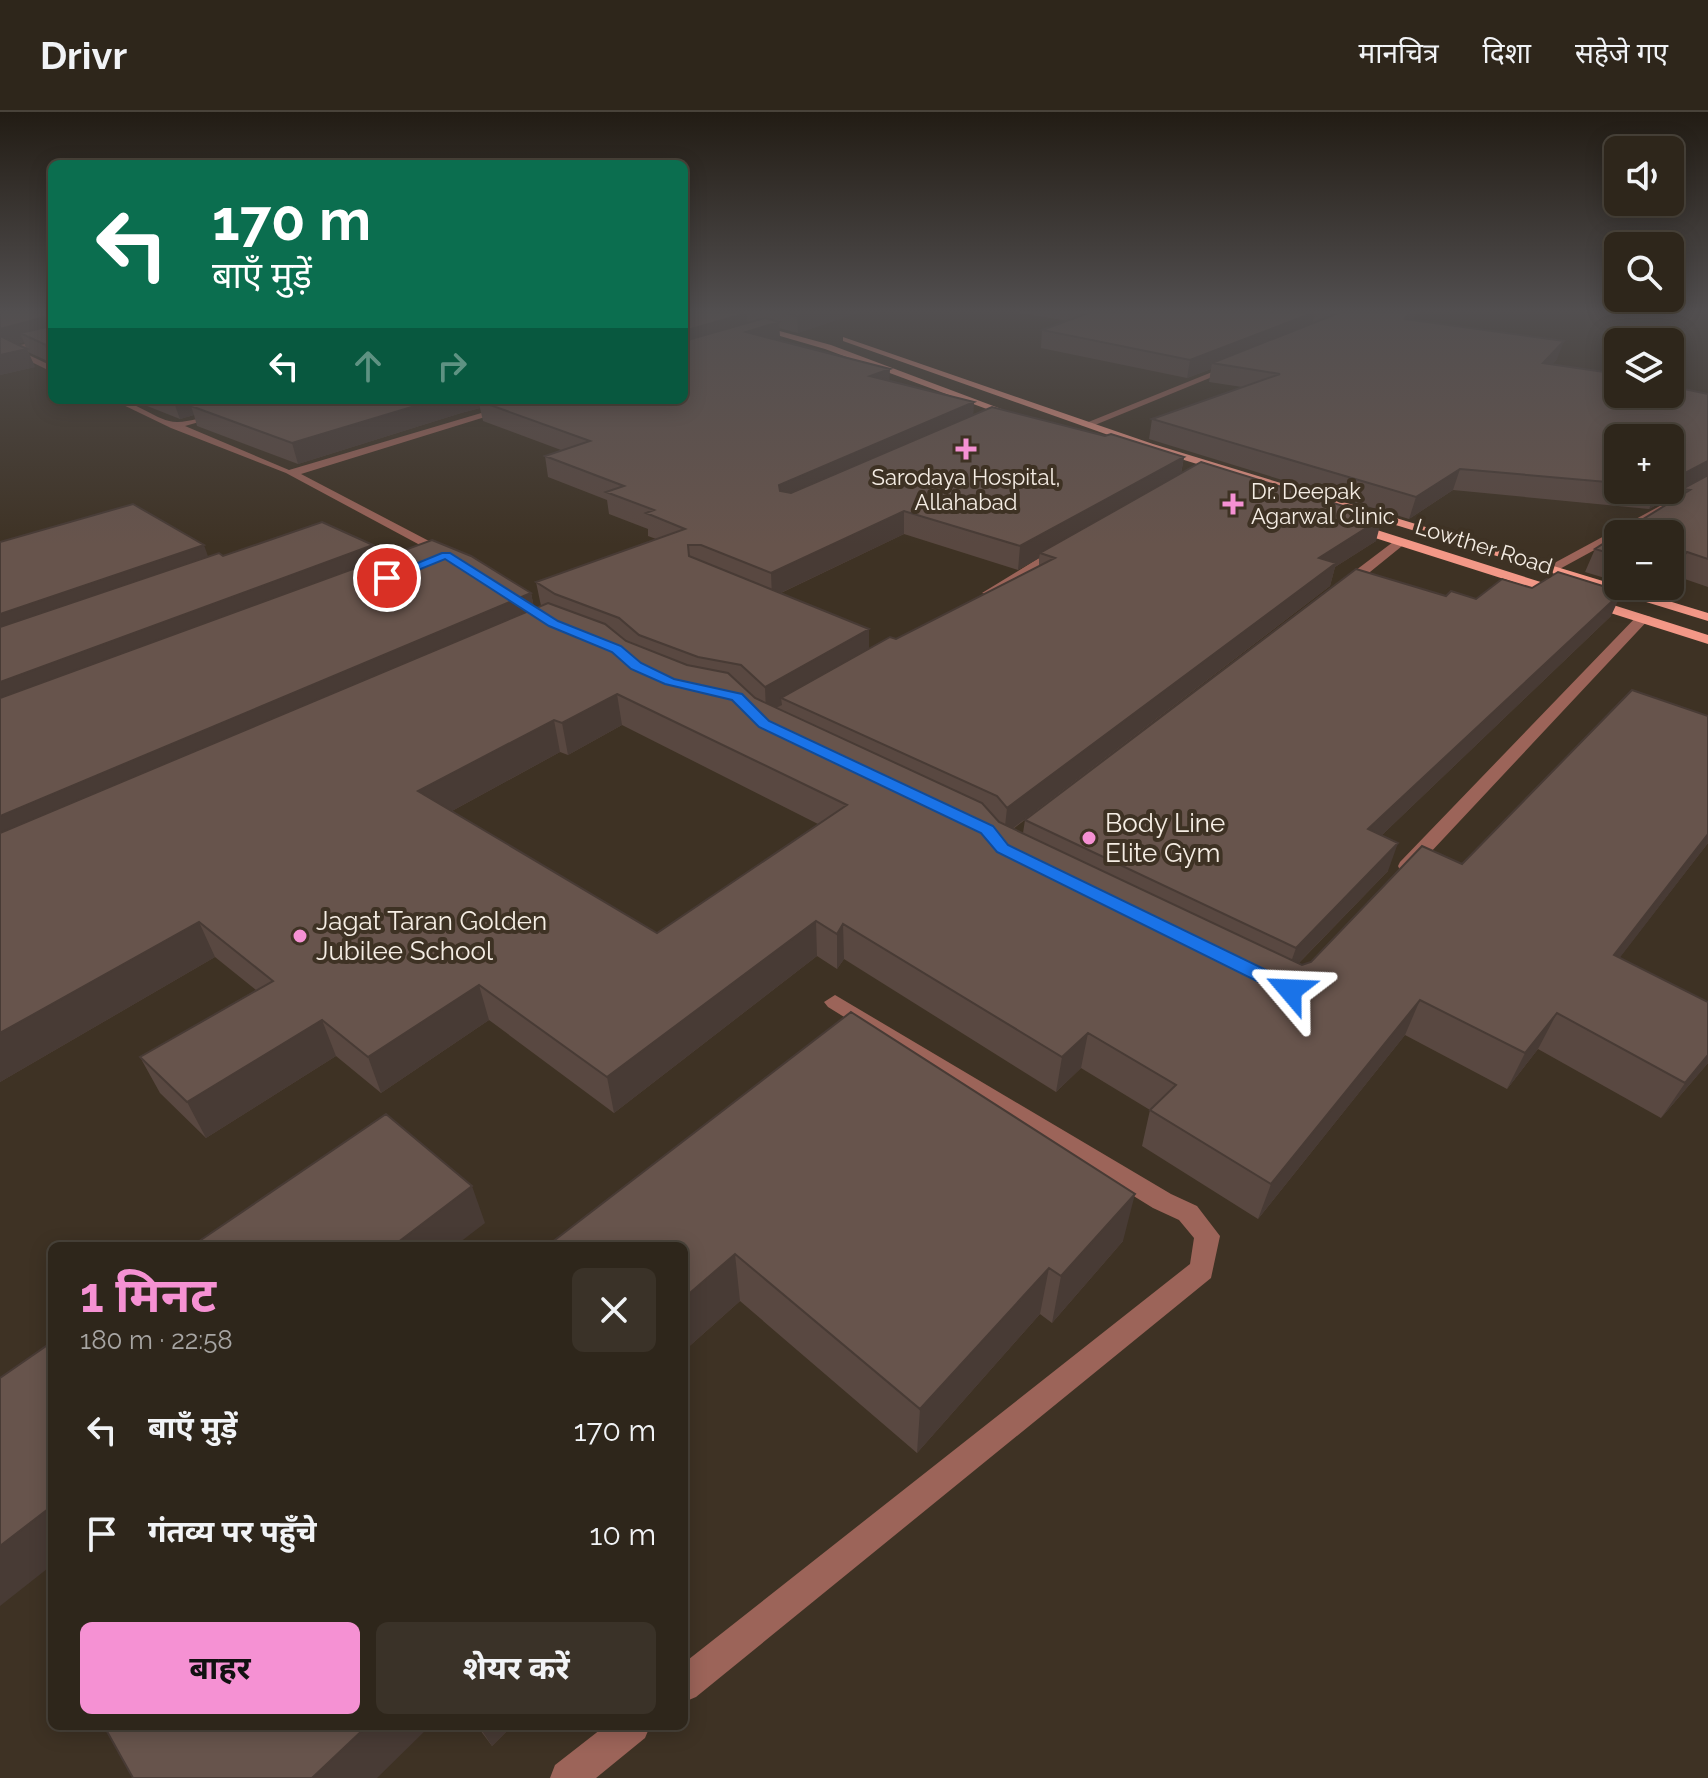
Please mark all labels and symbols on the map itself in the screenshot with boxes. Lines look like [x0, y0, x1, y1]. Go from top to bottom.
marker: Sarodaya Hospital, Allahabad [955, 438, 977, 460]
place label: Sarodaya Hospital, Allahabad [872, 464, 1060, 515]
place label: Dr. Deepak Agarwal Clinic [1251, 478, 1395, 529]
marker: Dr. Deepak Agarwal Clinic [1222, 493, 1244, 515]
street label: Lowther Road [1412, 513, 1556, 579]
pin [353, 544, 421, 612]
place label: Body Line Elite Gym [1105, 808, 1225, 868]
marker: Body Line Elite Gym [1080, 829, 1098, 847]
place label: Jagat Taran Golden Jubilee School [316, 906, 547, 966]
marker: Jagat Taran Golden Jubilee School [291, 927, 309, 945]
position arrow [1248, 948, 1332, 1032]

